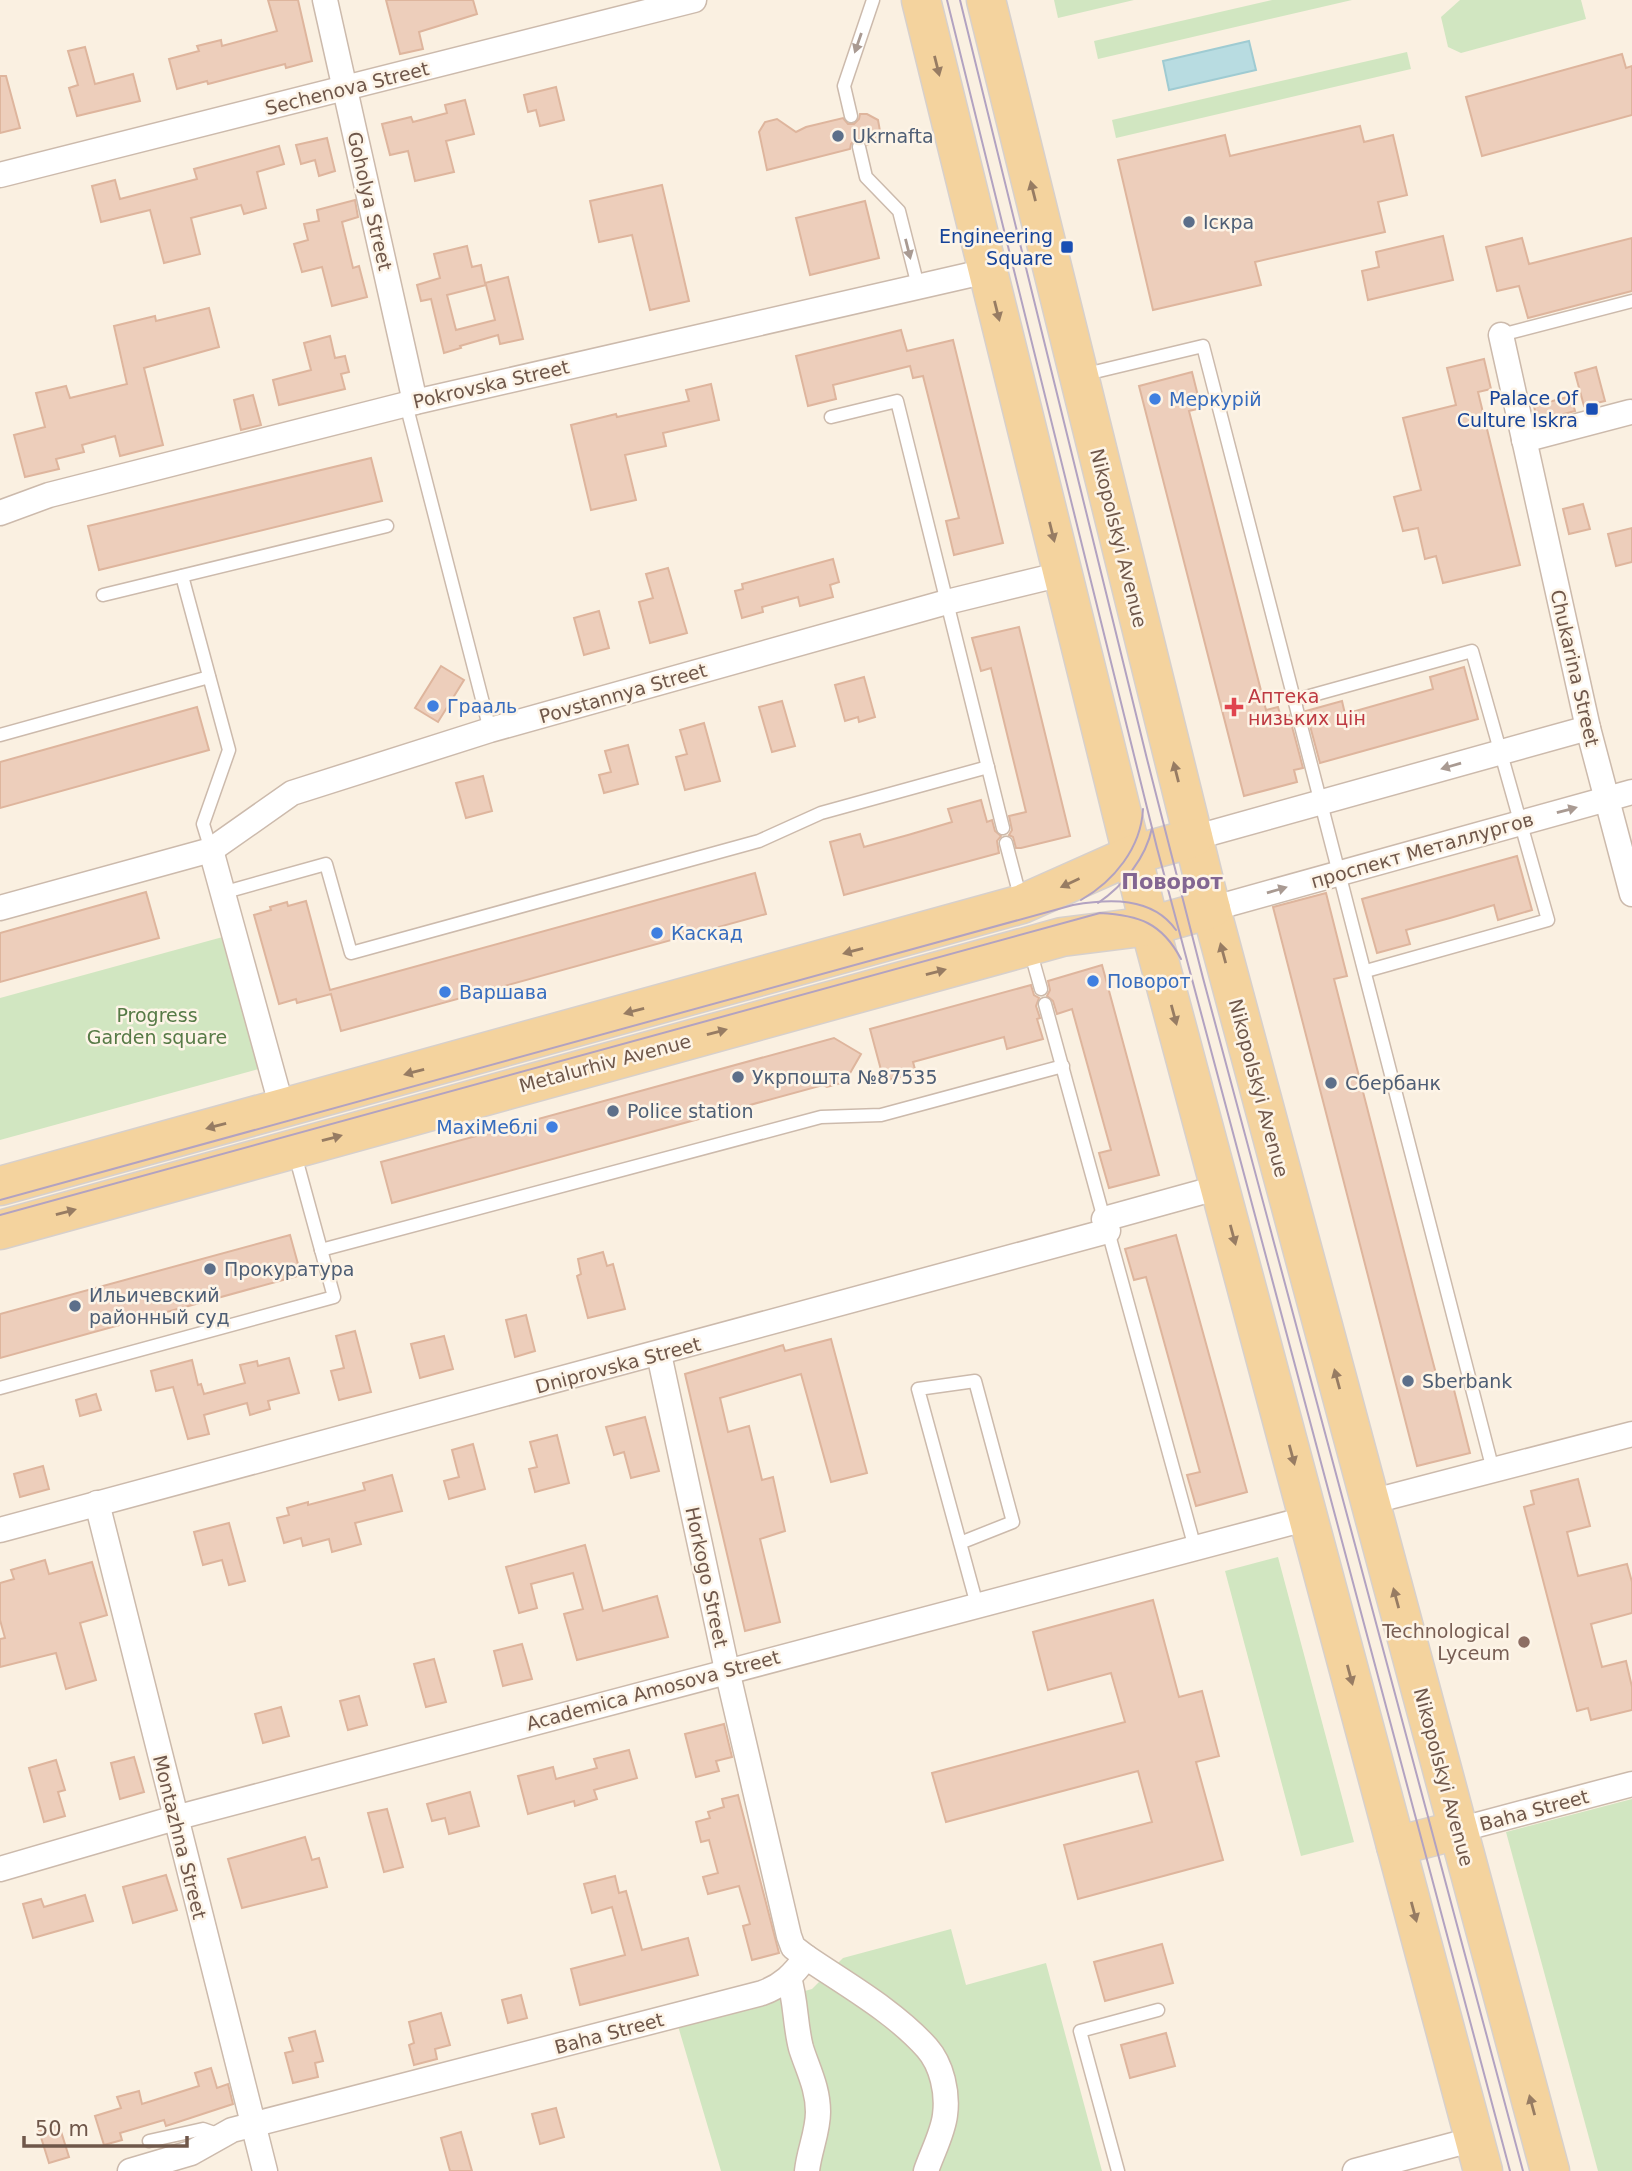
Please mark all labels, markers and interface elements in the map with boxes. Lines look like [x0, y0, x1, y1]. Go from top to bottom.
one-way arrow [853, 33, 863, 54]
one-way arrow [932, 55, 943, 77]
street label: Sechenova Street [263, 57, 431, 119]
place label: Ukrnafta [852, 125, 934, 147]
marker: Ukrnafta [830, 128, 846, 144]
street label: Goholya Street [343, 129, 397, 273]
one-way arrow [1027, 180, 1038, 202]
place label: Іскра [1203, 211, 1254, 233]
marker: Іскра [1181, 214, 1197, 230]
place label: Engineering Square [939, 225, 1053, 269]
one-way arrow [903, 238, 914, 260]
marker: Engineering Square [1059, 239, 1075, 255]
one-way arrow [992, 300, 1003, 322]
street label: Pokrovska Street [411, 355, 571, 413]
place label: Palace Of Culture Iskra [1457, 387, 1579, 431]
place label: Меркурій [1169, 388, 1262, 410]
marker: Меркурій [1147, 391, 1163, 407]
marker: Palace Of Culture Iskra [1584, 401, 1600, 417]
street label: Nikopolskyi Avenue [1086, 446, 1152, 630]
one-way arrow [1047, 521, 1058, 543]
street label: Chukarina Street [1546, 587, 1604, 749]
street label: Povstannya Street [537, 659, 709, 727]
place label: Аптека низьких цін [1248, 685, 1366, 729]
place label: Грааль [447, 695, 517, 717]
marker: Грааль [425, 698, 441, 714]
marker: Аптека низьких цін [1226, 699, 1242, 715]
one-way arrow [1170, 761, 1181, 783]
one-way arrow [1440, 761, 1462, 772]
one-way arrow [1557, 804, 1578, 814]
street label: проспект Металлургов [1308, 808, 1536, 892]
district label: Поворот [1121, 870, 1223, 894]
one-way arrow [1060, 878, 1080, 889]
one-way arrow [1267, 885, 1288, 895]
place label: Каскад [671, 922, 743, 944]
marker: Каскад [649, 925, 665, 941]
one-way arrow [1217, 941, 1228, 963]
one-way arrow [842, 946, 863, 956]
one-way arrow [926, 966, 948, 977]
place label: Поворот [1107, 970, 1191, 992]
marker: Поворот [1085, 973, 1101, 989]
place label: Варшава [459, 981, 548, 1003]
marker: Варшава [437, 984, 453, 1000]
street label: Nikopolskyi Avenue [1225, 996, 1293, 1180]
park label: Progress Garden square [87, 1004, 227, 1048]
one-way arrow [1169, 1004, 1180, 1026]
one-way arrow [622, 1006, 644, 1017]
one-way arrow [707, 1027, 728, 1037]
street label: Metalurhiv Avenue [517, 1029, 693, 1097]
place label: Укрпошта №87535 [752, 1066, 938, 1088]
one-way arrow [404, 1067, 425, 1077]
marker: Укрпошта №87535 [730, 1069, 746, 1085]
place label: Сбербанк [1345, 1072, 1441, 1094]
marker: Сбербанк [1323, 1075, 1339, 1091]
place label: Police station [627, 1100, 754, 1122]
marker: Police station [605, 1103, 621, 1119]
place label: MaxiМеблі [436, 1116, 538, 1138]
marker: MaxiМеблі [544, 1119, 560, 1135]
one-way arrow [205, 1122, 226, 1132]
one-way arrow [322, 1133, 343, 1143]
one-way arrow [55, 1206, 77, 1217]
one-way arrow [1228, 1224, 1239, 1246]
place label: Прокуратура [224, 1258, 354, 1280]
marker: Прокуратура [202, 1261, 218, 1277]
place label: Ильичевский районный суд [89, 1284, 230, 1328]
marker: Ильичевский районный суд [67, 1298, 83, 1314]
street label: Dniprovska Street [533, 1332, 703, 1398]
one-way arrow [1331, 1367, 1342, 1389]
place label: Sberbank [1422, 1370, 1512, 1392]
marker: Sberbank [1400, 1373, 1416, 1389]
one-way arrow [1287, 1445, 1297, 1466]
street label: Horkogo Street [681, 1505, 733, 1649]
one-way arrow [1390, 1587, 1401, 1609]
place label: Technological Lyceum [1381, 1620, 1510, 1664]
marker: Technological Lyceum [1516, 1634, 1532, 1650]
street label: Academica Amosova Street [524, 1646, 782, 1734]
one-way arrow [1346, 1664, 1356, 1685]
street label: Nikopolskyi Avenue [1410, 1685, 1478, 1869]
street label: Montazhna Street [149, 1753, 211, 1921]
street label: Baha Street [1477, 1785, 1591, 1835]
one-way arrow [1409, 1901, 1420, 1923]
street label: Baha Street [552, 2008, 666, 2058]
one-way arrow [1526, 2094, 1537, 2116]
scale bar [24, 2104, 187, 2148]
text: 50 m [35, 2117, 89, 2141]

